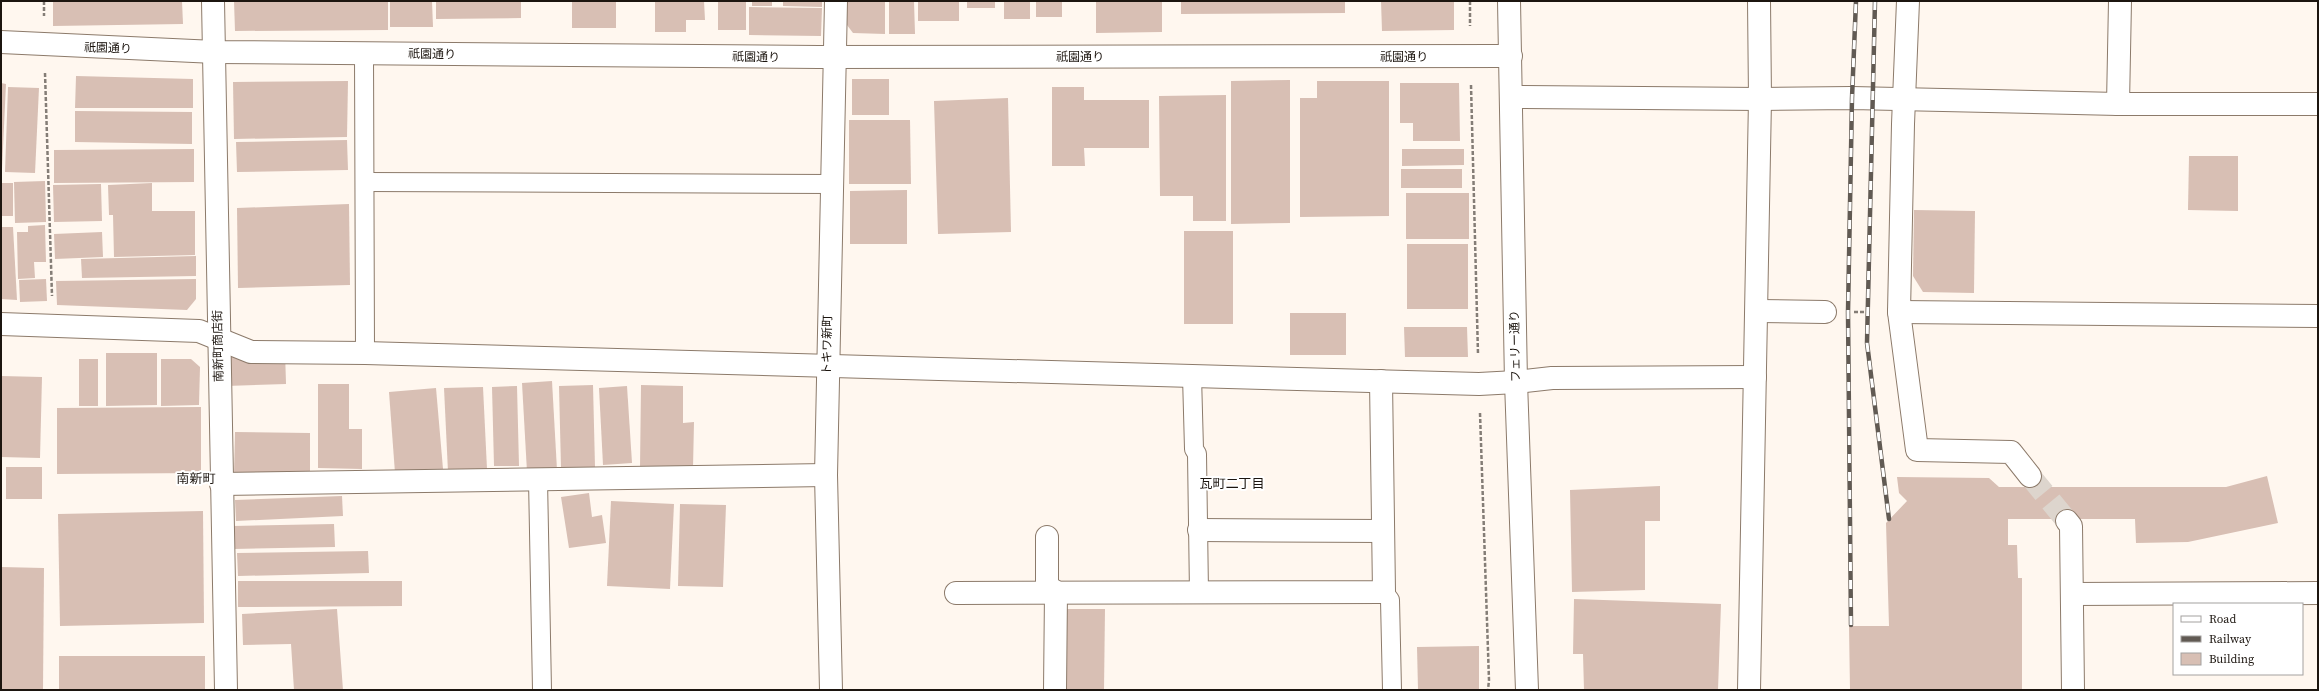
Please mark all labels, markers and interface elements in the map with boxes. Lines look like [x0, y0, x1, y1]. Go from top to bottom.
street label: 祇園通り [84, 39, 132, 57]
street label: 祇園通り [408, 46, 456, 62]
street label: 祇園通り [732, 49, 780, 65]
street label: 祇園通り [1056, 49, 1104, 65]
street label: 祇園通り [1380, 49, 1428, 65]
street label: 南新町商店街 [209, 310, 227, 382]
street label: フェリー通り [1506, 310, 1524, 382]
street label: トキワ新町 [818, 315, 836, 375]
district label: 南新町 [176, 470, 216, 487]
district label: 瓦町二丁目 [1199, 475, 1265, 492]
legend [2173, 603, 2303, 675]
text: Road [2209, 611, 2236, 627]
text: Railway [2209, 631, 2252, 647]
text: Building [2209, 651, 2254, 667]

